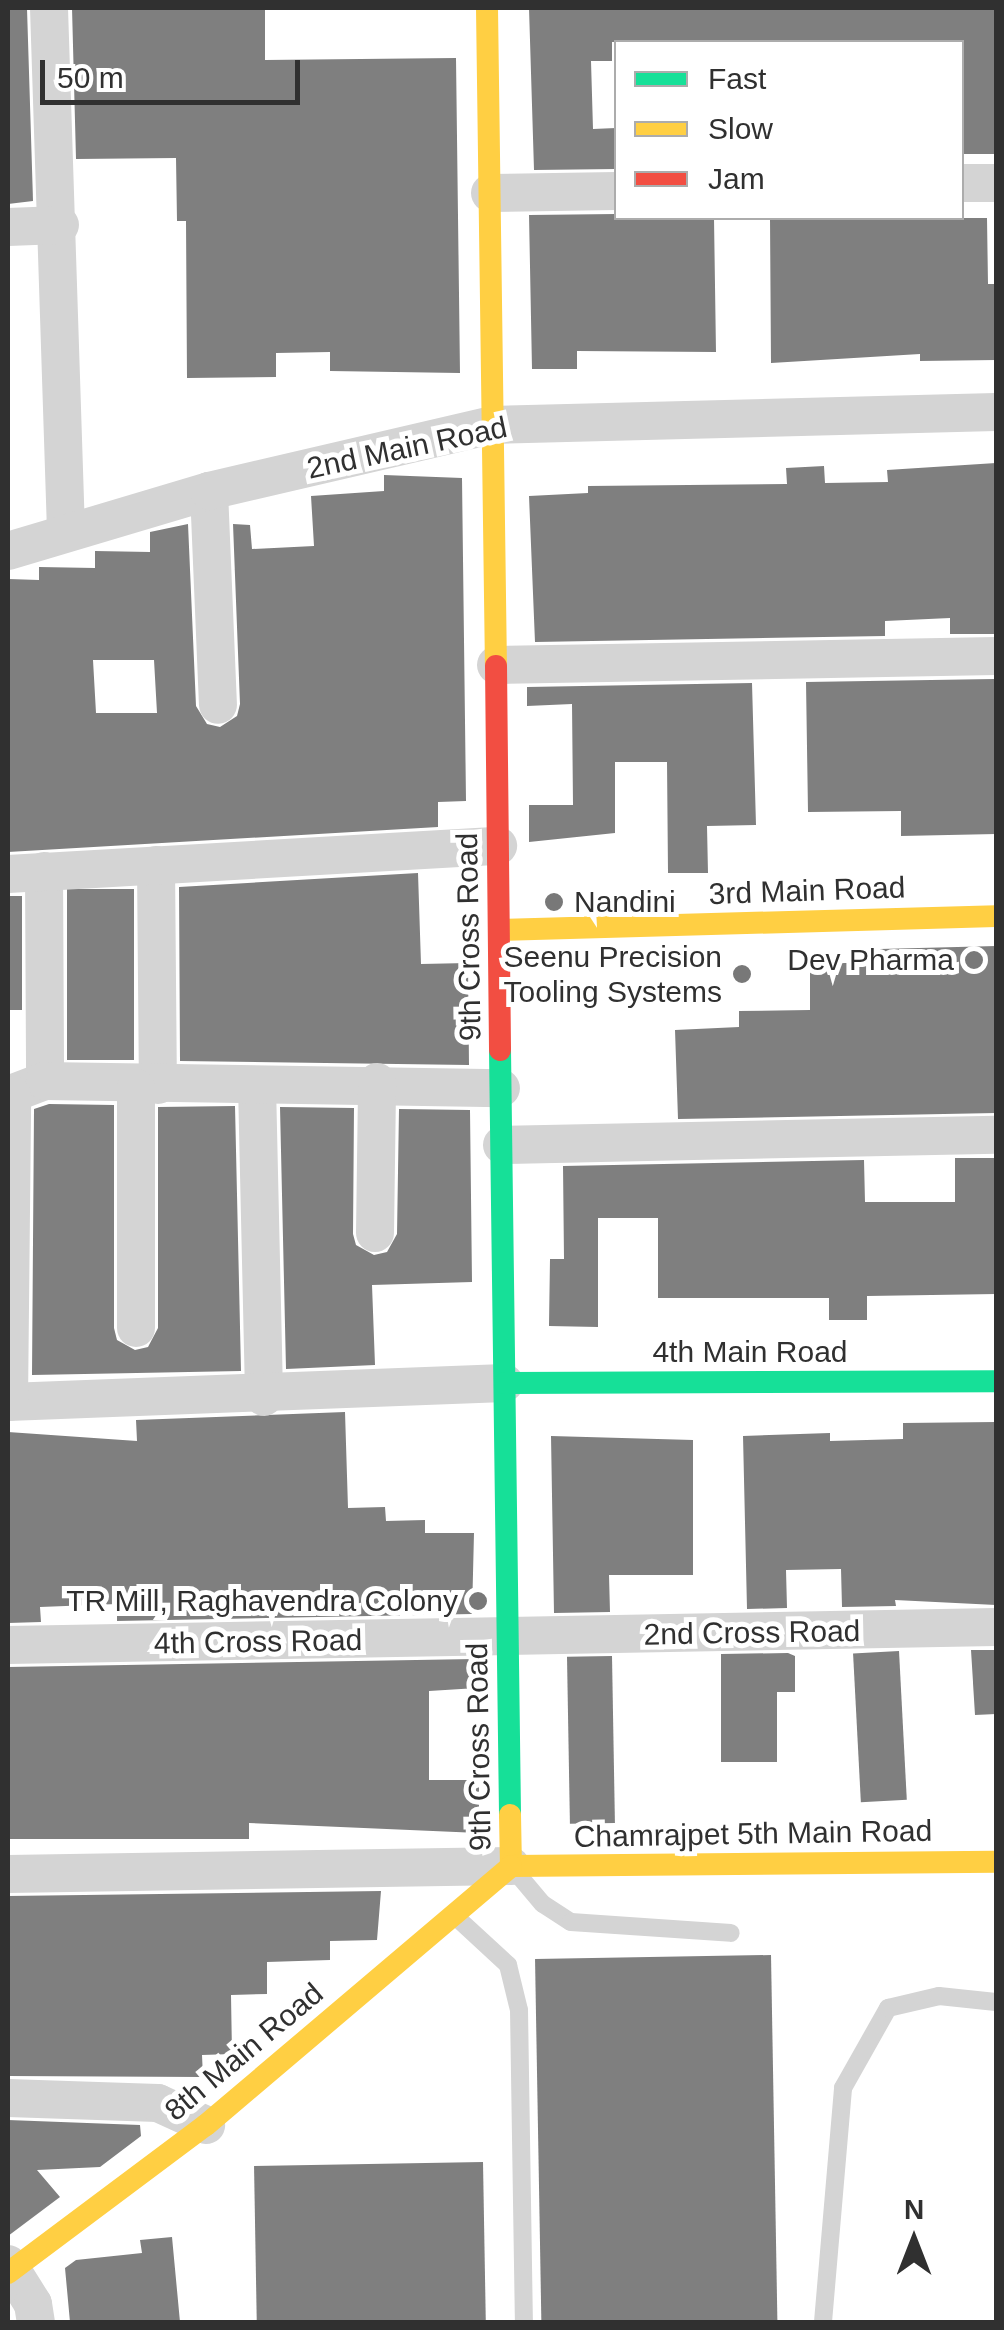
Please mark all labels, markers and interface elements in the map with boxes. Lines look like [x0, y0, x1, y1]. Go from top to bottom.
scale bar [45, 40, 305, 102]
legend [614, 40, 964, 220]
text: 50 m [57, 61, 124, 94]
text: Fast [708, 62, 766, 95]
text: Slow [708, 112, 773, 145]
text: Jam [708, 162, 765, 195]
street label: 2nd Main Road [304, 409, 510, 487]
street label: 9th Cross Road [449, 832, 489, 1042]
street label: 3rd Main Road [708, 870, 906, 912]
place label: Nandini [574, 884, 676, 920]
marker: Nandini [543, 891, 565, 913]
place label: Seenu Precision Tooling Systems [504, 939, 722, 1010]
place label: Dev Pharma [787, 942, 954, 978]
marker: Dev Pharma [963, 949, 985, 971]
marker: Seenu Precision Tooling Systems [731, 963, 753, 985]
street label: 4th Main Road [652, 1334, 848, 1370]
place label: TR Mill, Raghavendra Colony [66, 1583, 458, 1619]
marker: TR Mill, Raghavendra Colony [467, 1590, 489, 1612]
street label: 2nd Cross Road [643, 1613, 861, 1653]
street label: 4th Cross Road [153, 1622, 363, 1662]
street label: 9th Cross Road [459, 1642, 499, 1852]
street label: Chamrajpet 5th Main Road [573, 1813, 933, 1855]
street label: 8th Main Road [158, 1976, 330, 2128]
north arrow [864, 2190, 964, 2290]
text: N [904, 2194, 924, 2225]

